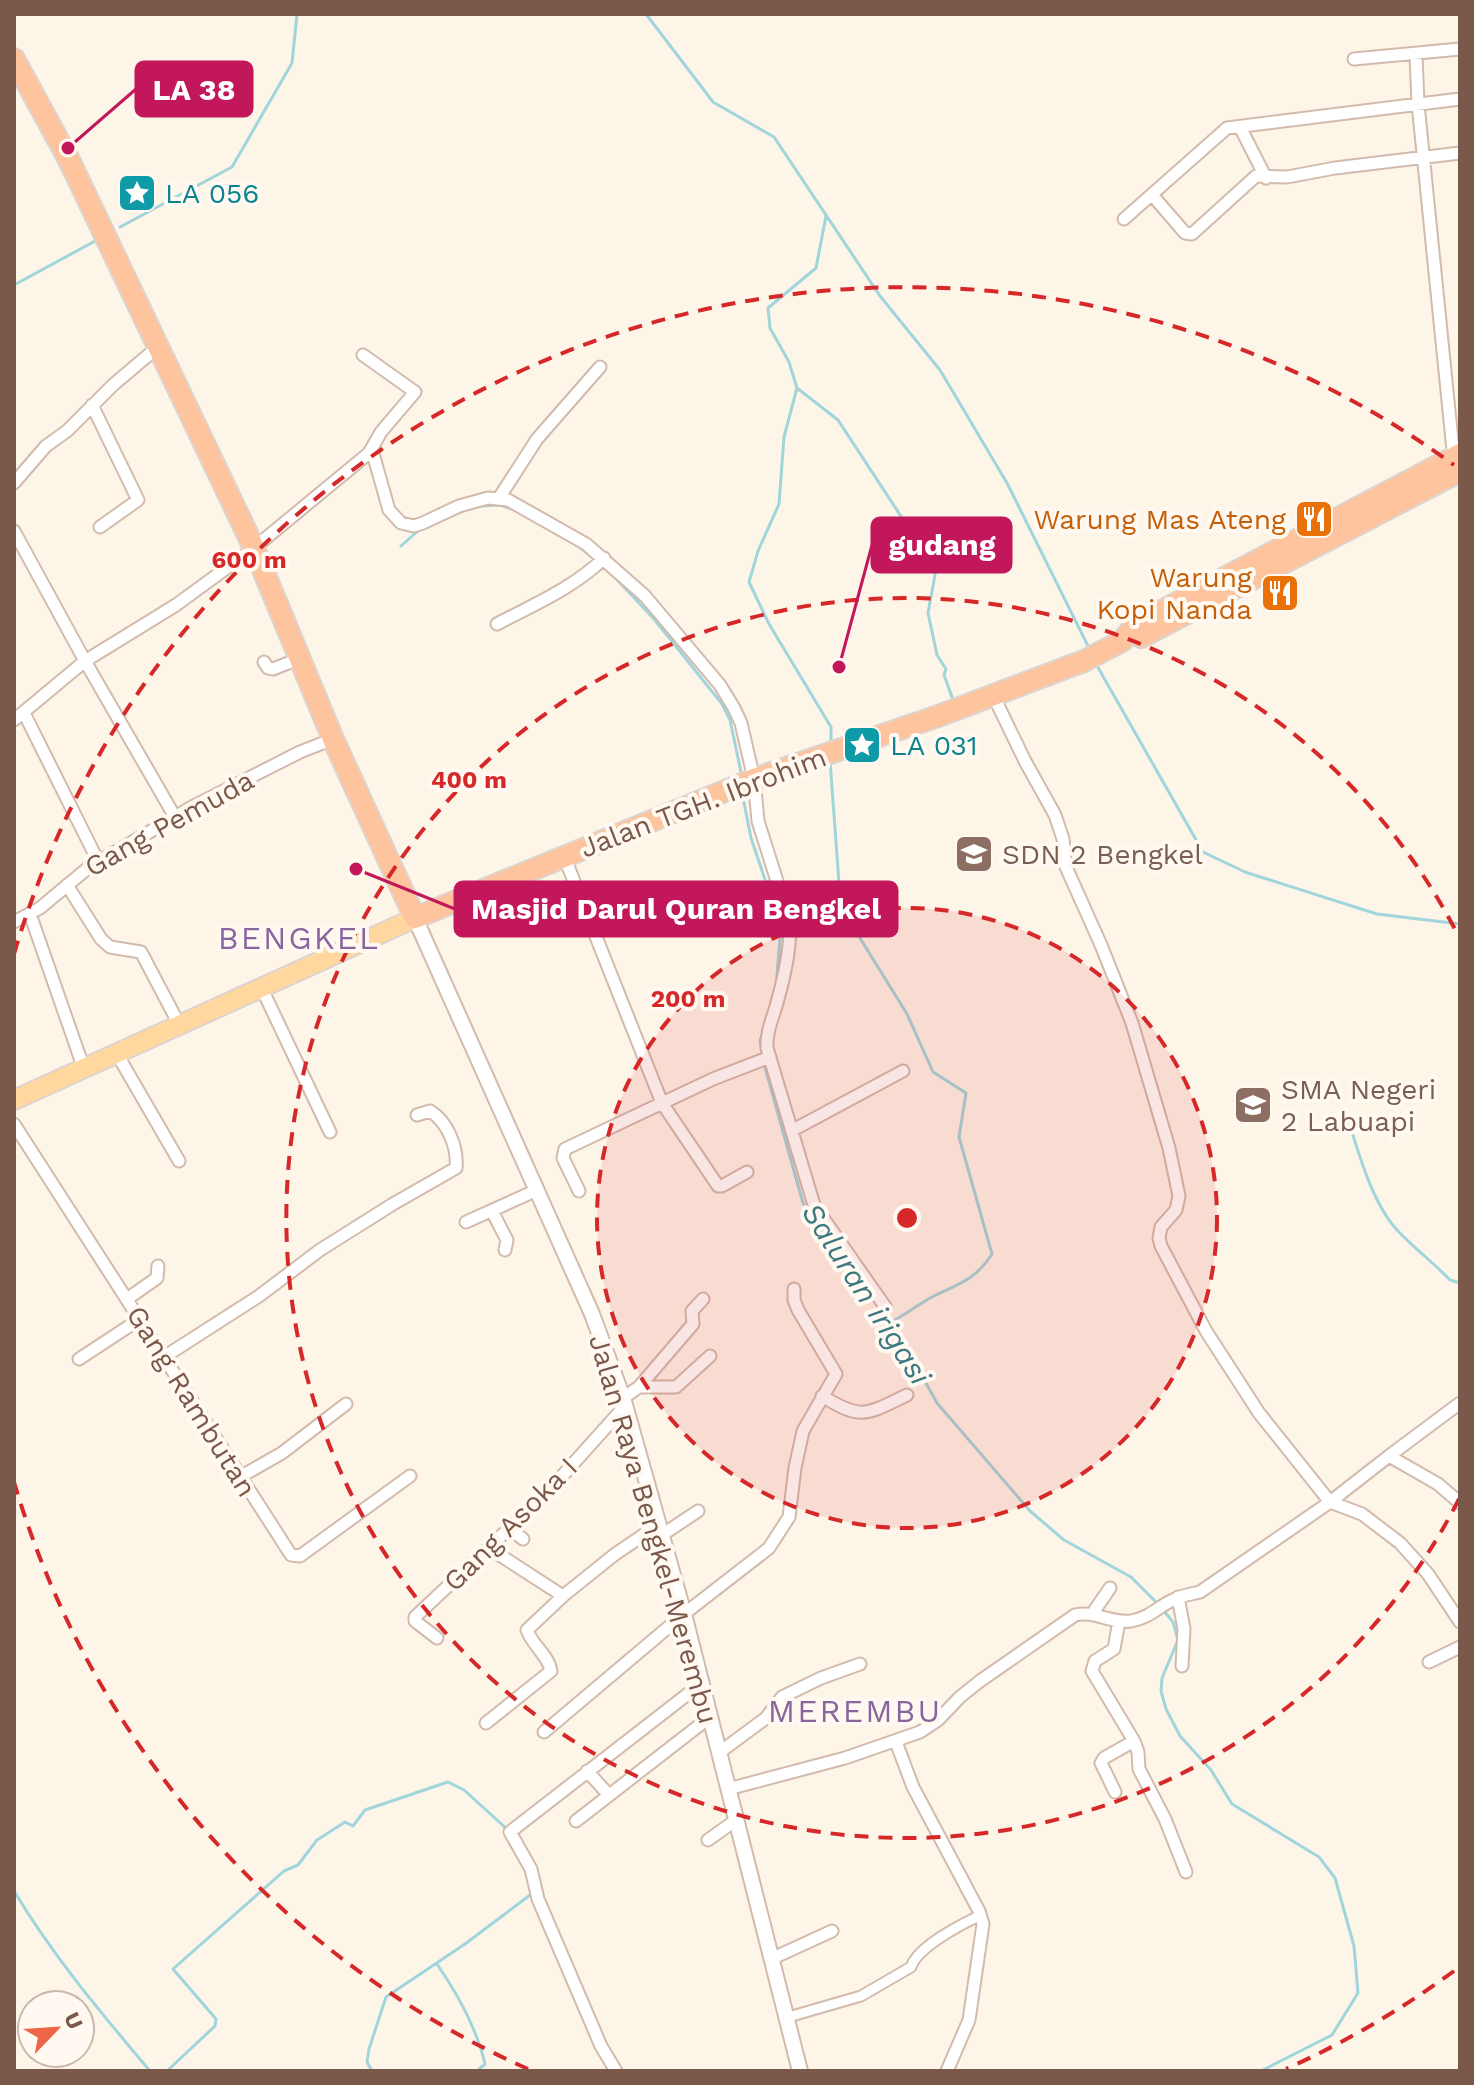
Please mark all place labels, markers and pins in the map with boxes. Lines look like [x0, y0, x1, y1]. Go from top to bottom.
callout: LA 38 [136, 62, 252, 116]
place icon: LA 056 [116, 172, 158, 214]
place label: LA 056 [165, 177, 259, 210]
restaurant icon: Warung Mas Ateng [1293, 498, 1335, 540]
place label: Warung Mas Ateng [1033, 503, 1286, 536]
callout: gudang [872, 518, 1011, 572]
place label: Warung Kopi Nanda [1096, 561, 1252, 626]
restaurant icon: Warung Kopi Nanda [1259, 572, 1301, 614]
place icon: LA 031 [841, 724, 883, 766]
place label: LA 031 [890, 729, 978, 762]
school or university icon: SDN 2 Bengkel [953, 833, 995, 875]
place label: SDN 2 Bengkel [1002, 838, 1203, 871]
callout: Masjid Darul Quran Bengkel [455, 882, 897, 936]
place label: SMA Negeri 2 Labuapi [1281, 1073, 1436, 1138]
school or university icon: SMA Negeri 2 Labuapi [1232, 1084, 1274, 1126]
centre of rings [893, 1204, 921, 1232]

